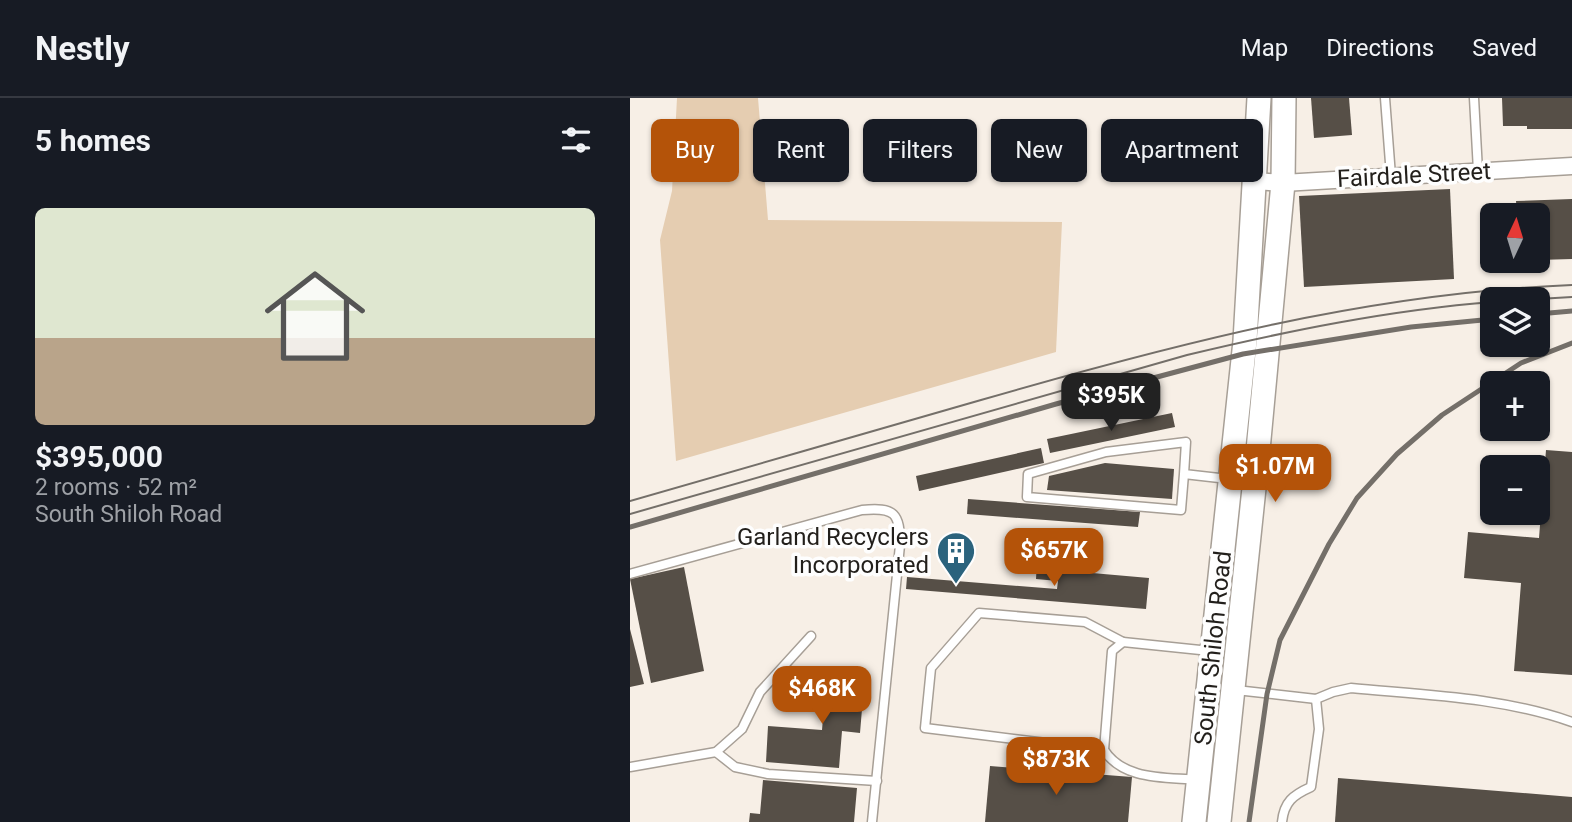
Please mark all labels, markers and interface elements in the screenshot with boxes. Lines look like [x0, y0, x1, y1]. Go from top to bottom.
text: Nestly [35, 29, 130, 68]
text: Map [1241, 34, 1288, 62]
text: Directions [1326, 34, 1434, 62]
text: Saved [1472, 34, 1537, 62]
chip: Buy [651, 119, 739, 182]
chip: Rent [753, 119, 849, 182]
chip: Filters [863, 119, 977, 182]
chip: New [991, 119, 1087, 182]
chip: Apartment [1101, 119, 1263, 182]
icon: filters [557, 121, 595, 159]
text: 5 homes [35, 123, 151, 158]
street label: Fairdale Street [1336, 157, 1492, 193]
north arrow [1480, 203, 1550, 273]
map controls [1480, 203, 1550, 525]
icon: home [252, 253, 378, 379]
button: layers [1480, 287, 1550, 357]
button: + [1480, 371, 1550, 441]
pin: $395K [1062, 374, 1160, 433]
text: $395K [1077, 382, 1145, 409]
text: $395,000 [35, 439, 163, 474]
pin: $1.07M [1218, 444, 1332, 504]
text: $1.07M [1235, 453, 1315, 480]
button: − [1480, 455, 1550, 525]
text: 2 rooms · 52 m² [35, 474, 197, 501]
text: South Shiloh Road [35, 501, 222, 528]
place label: Garland Recyclers Incorporated [737, 523, 929, 579]
pin: $657K [1005, 528, 1103, 588]
building icon: Garland Recyclers Incorporated [935, 530, 977, 585]
text: $657K [1020, 537, 1088, 564]
street label: South Shiloh Road [1189, 549, 1237, 747]
pin: $468K [773, 666, 871, 726]
text: $468K [788, 675, 856, 702]
pin: $873K [1007, 738, 1105, 797]
text: $873K [1022, 746, 1090, 773]

